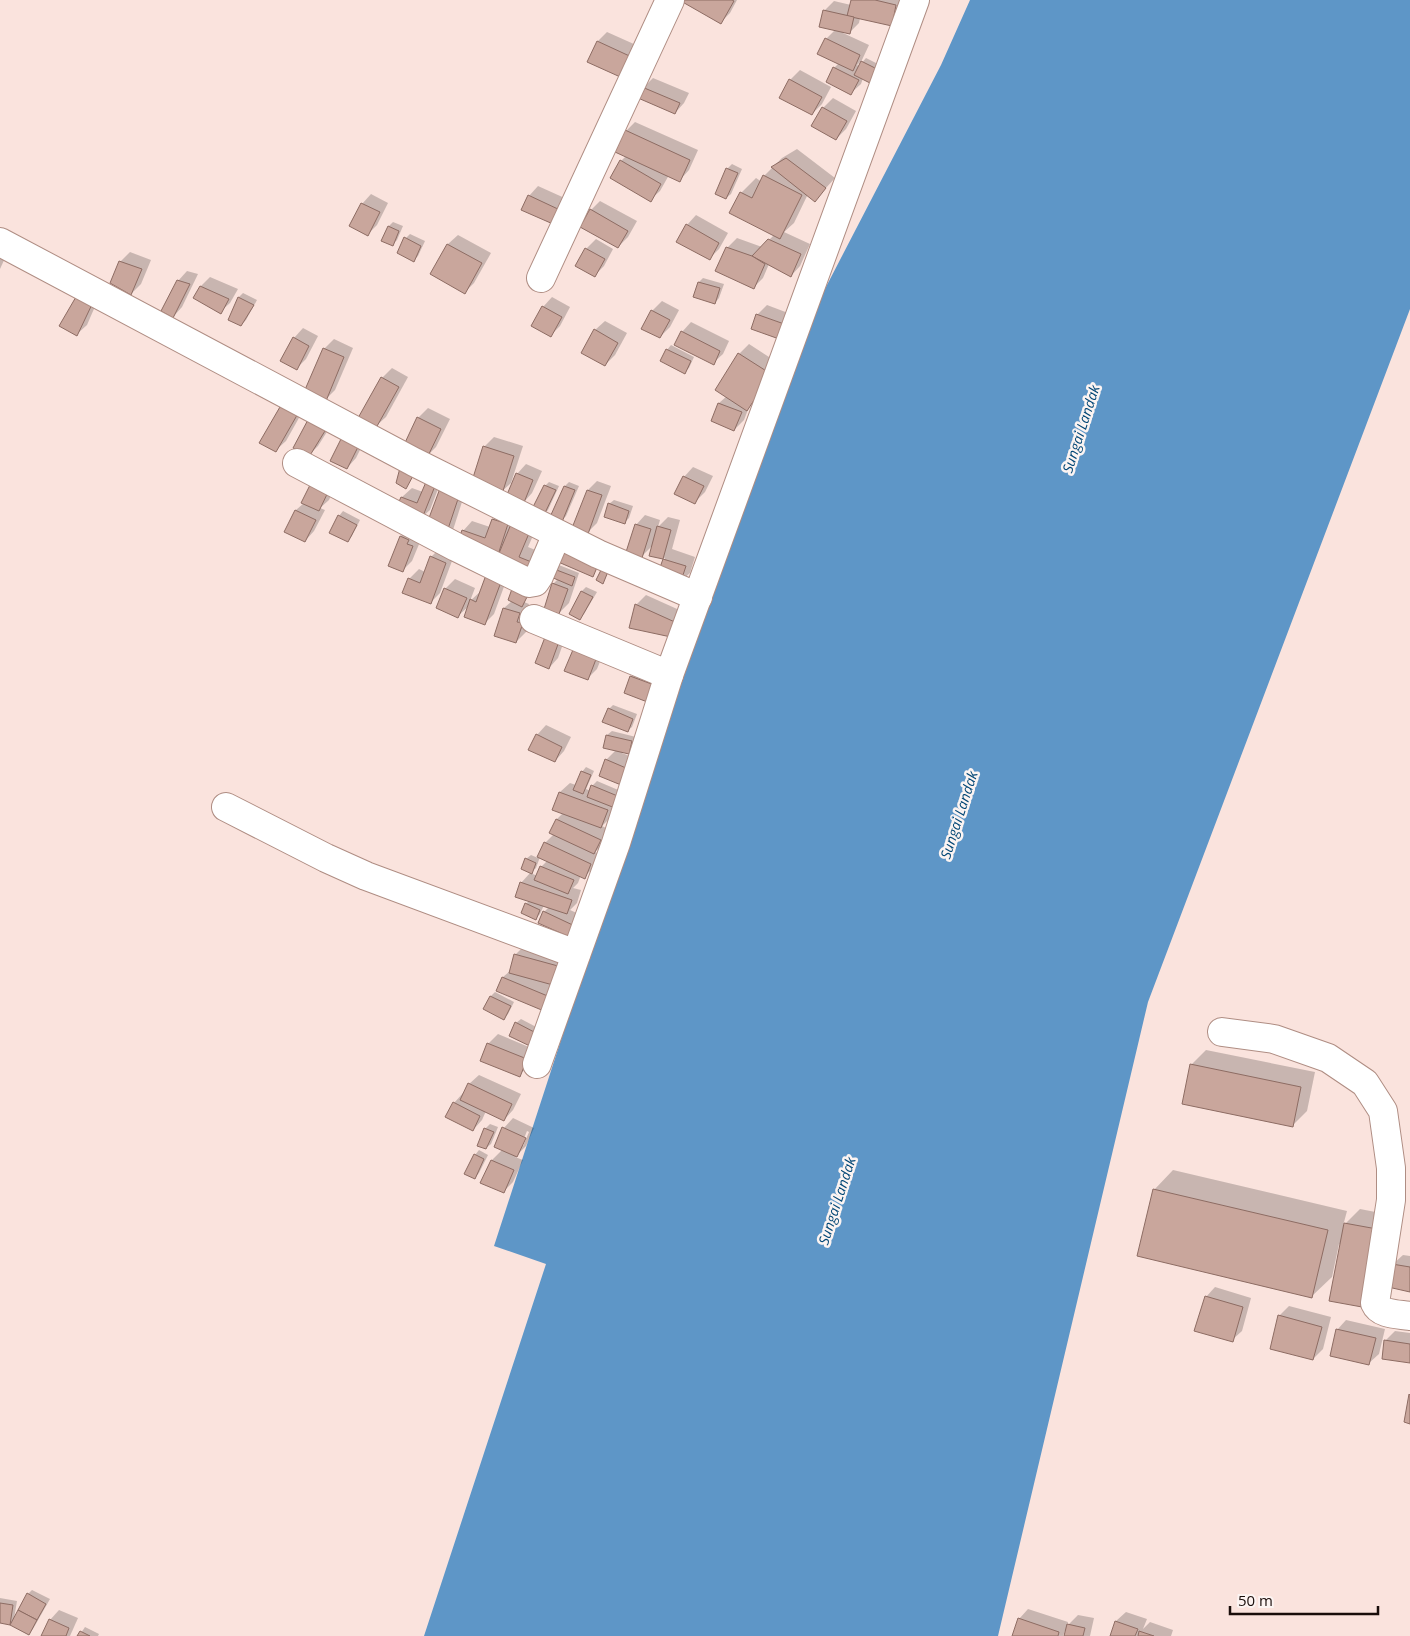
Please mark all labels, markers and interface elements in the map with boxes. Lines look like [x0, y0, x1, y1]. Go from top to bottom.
water label: Sungai Landak [1057, 382, 1104, 475]
water label: Sungai Landak [935, 768, 982, 861]
water label: Sungai Landak [813, 1154, 860, 1247]
scale bar [1230, 1584, 1378, 1616]
text: 50 m [1238, 1590, 1273, 1610]

